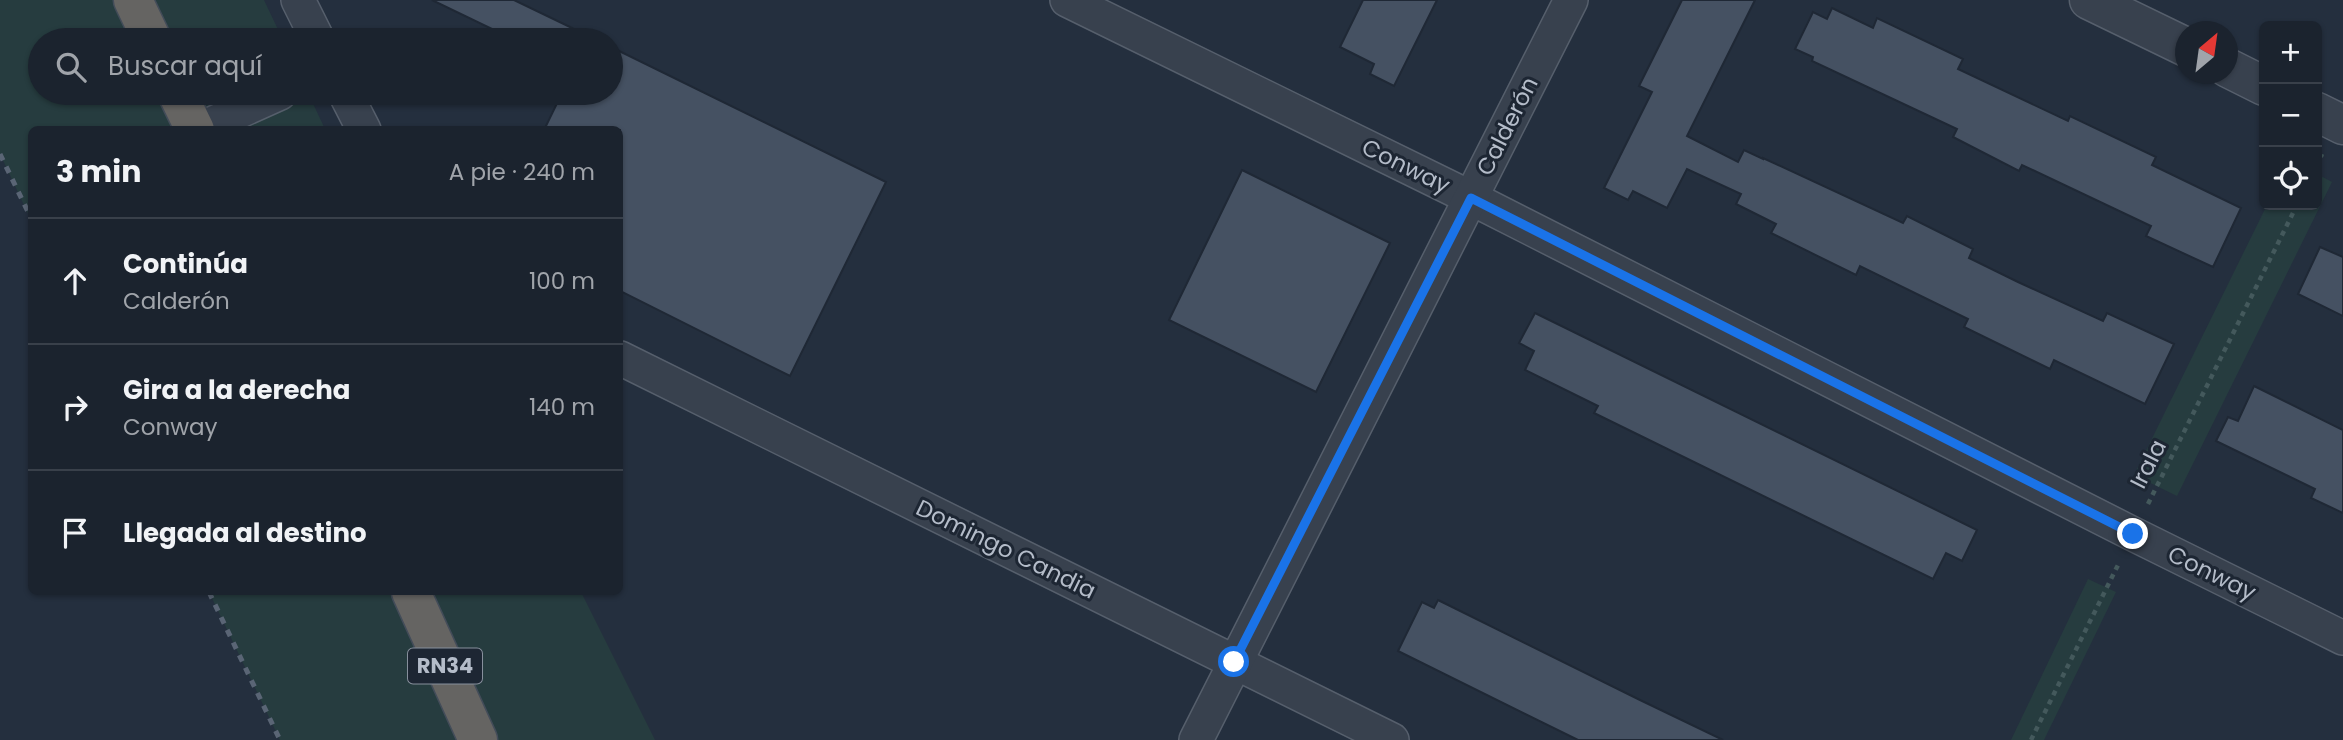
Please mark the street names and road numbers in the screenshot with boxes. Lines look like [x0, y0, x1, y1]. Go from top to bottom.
street label: Calderón [1469, 71, 1545, 181]
street label: Conway [1356, 131, 1456, 201]
street label: Irala [2122, 434, 2174, 494]
street label: Domingo Candia [911, 492, 1101, 606]
street label: Conway [2162, 538, 2262, 608]
road number: RN34 [408, 648, 482, 684]

